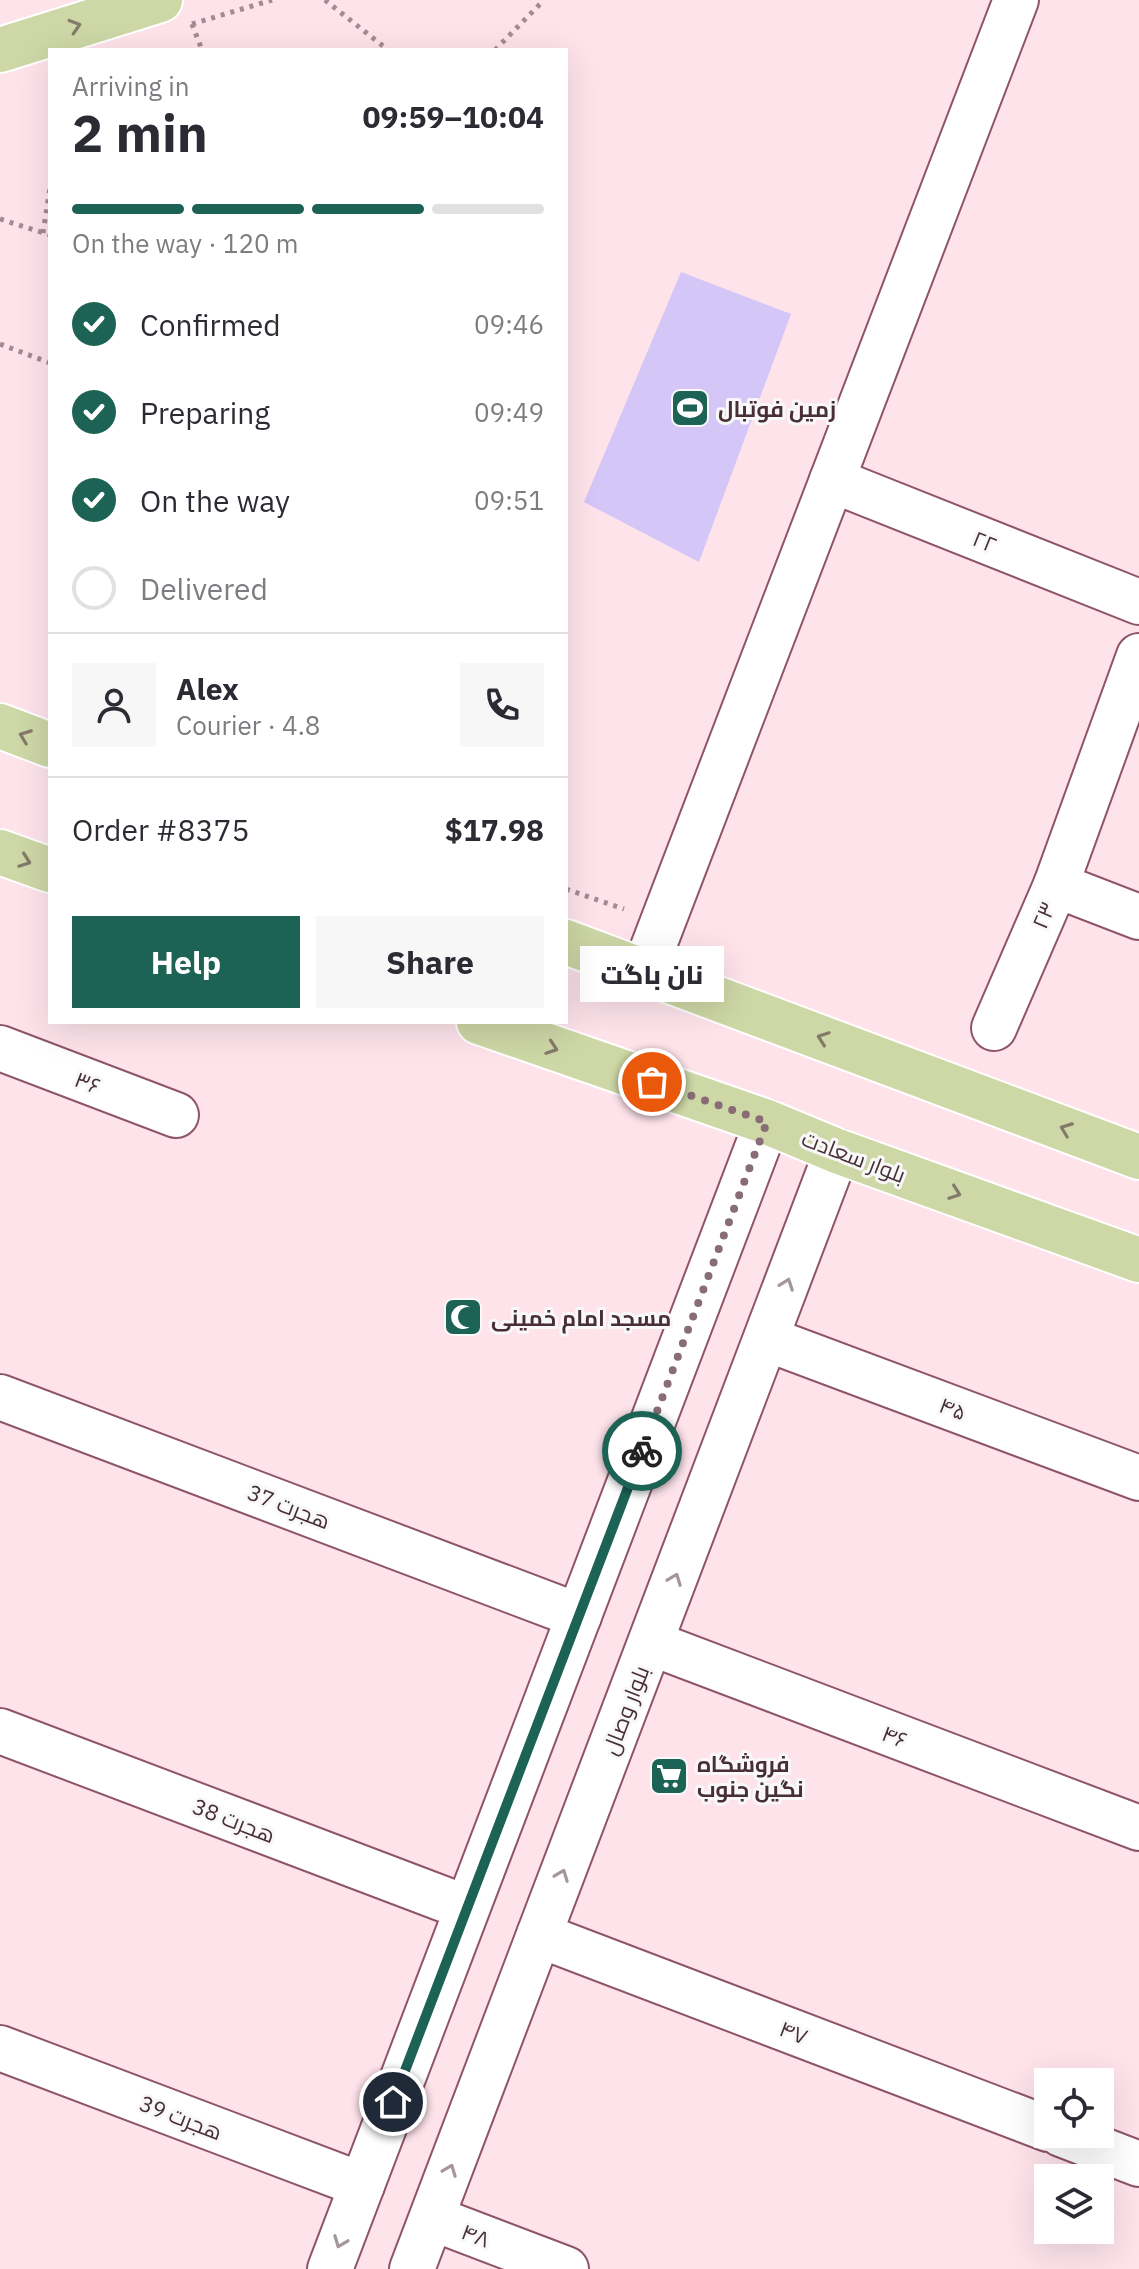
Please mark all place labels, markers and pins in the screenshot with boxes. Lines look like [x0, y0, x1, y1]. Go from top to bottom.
sports icon: زمین فوتبال [669, 387, 711, 429]
place label: زمین فوتبال [718, 394, 836, 423]
callout: نان باگت [580, 946, 724, 1002]
pin [618, 1048, 686, 1116]
mosque icon: مسجد امام خمینی [442, 1296, 484, 1338]
place label: مسجد امام خمینی [491, 1303, 671, 1334]
place label: فروشگاه نگین جنوب [697, 1749, 804, 1803]
supermarket icon: فروشگاه نگین جنوب [648, 1755, 690, 1797]
pin [359, 2068, 427, 2136]

